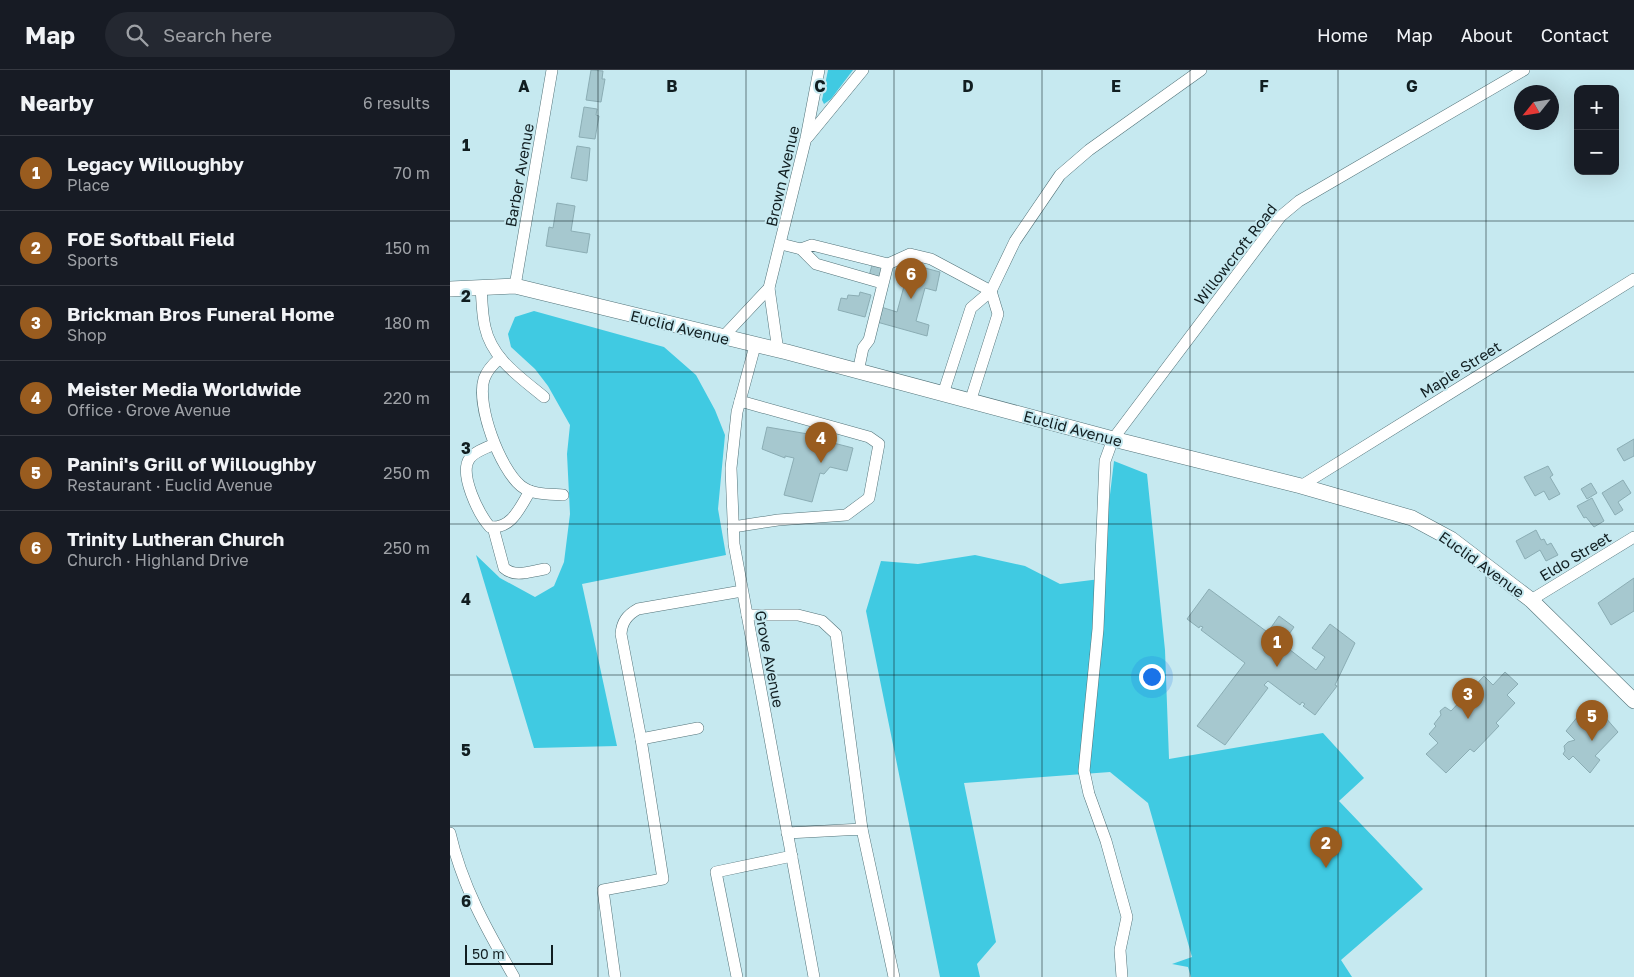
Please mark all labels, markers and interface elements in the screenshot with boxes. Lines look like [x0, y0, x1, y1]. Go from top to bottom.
search box [105, 12, 455, 57]
text: Map [25, 20, 75, 49]
icon: search [123, 21, 151, 49]
text: Search here [163, 23, 272, 46]
text: Home [1317, 24, 1368, 46]
text: Map [1396, 24, 1433, 46]
text: About [1461, 24, 1513, 46]
text: Contact [1541, 24, 1609, 46]
text: A [518, 76, 530, 96]
text: B [666, 76, 678, 96]
text: C [814, 76, 826, 96]
text: D [962, 76, 974, 96]
text: E [1111, 76, 1121, 96]
text: F [1259, 76, 1269, 96]
text: G [1406, 76, 1418, 96]
north arrow [1514, 85, 1559, 130]
map controls [1574, 85, 1619, 175]
button: + [1574, 85, 1619, 130]
text: Nearby [20, 90, 94, 116]
text: 6 results [363, 93, 430, 113]
street label: Barber Avenue [501, 122, 537, 228]
street label: Brown Avenue [762, 124, 802, 228]
button: − [1574, 130, 1619, 175]
text: 1 [462, 135, 470, 155]
text: Legacy Willoughby [67, 152, 244, 175]
text: 1 [32, 163, 40, 183]
text: 70 m [393, 163, 430, 183]
text: Place [67, 175, 110, 195]
street label: Willowcroft Road [1190, 200, 1280, 308]
text: FOE Softball Field [67, 227, 234, 250]
text: 2 [31, 238, 41, 258]
text: 150 m [385, 238, 430, 258]
text: Sports [67, 250, 118, 270]
pin: 6 [895, 258, 927, 299]
text: 2 [461, 286, 471, 306]
text: Brickman Bros Funeral Home [67, 302, 334, 325]
street label: Euclid Avenue [629, 306, 732, 348]
text: 3 [31, 313, 41, 333]
text: 180 m [384, 313, 430, 333]
text: Shop [67, 325, 107, 345]
street label: Maple Street [1416, 337, 1504, 401]
text: Meister Media Worldwide [67, 377, 301, 400]
text: 4 [31, 388, 41, 408]
text: 220 m [383, 388, 430, 408]
text: Office · Grove Avenue [67, 400, 231, 420]
street label: Euclid Avenue [1022, 406, 1124, 450]
pin: 4 [805, 422, 837, 463]
text: 3 [461, 438, 471, 458]
text: Panini's Grill of Willoughby [67, 452, 316, 475]
text: 5 [31, 463, 41, 483]
text: 250 m [383, 463, 430, 483]
text: Restaurant · Euclid Avenue [67, 475, 273, 495]
text: Trinity Lutheran Church [67, 527, 284, 550]
street label: Euclid Avenue [1436, 527, 1528, 601]
street label: Eldo Street [1536, 528, 1614, 584]
text: 6 [31, 538, 41, 558]
text: 250 m [383, 538, 430, 558]
text: Church · Highland Drive [67, 550, 248, 570]
text: 4 [461, 589, 471, 609]
street label: Grove Avenue [752, 609, 788, 709]
pin: 1 [1261, 626, 1293, 667]
your location [1139, 664, 1165, 690]
pin: 3 [1452, 678, 1484, 719]
pin: 5 [1576, 700, 1608, 741]
text: 5 [461, 740, 471, 760]
pin: 2 [1310, 827, 1342, 868]
text: 6 [461, 891, 471, 911]
scale bar [465, 942, 552, 965]
text: 50 m [472, 945, 505, 962]

